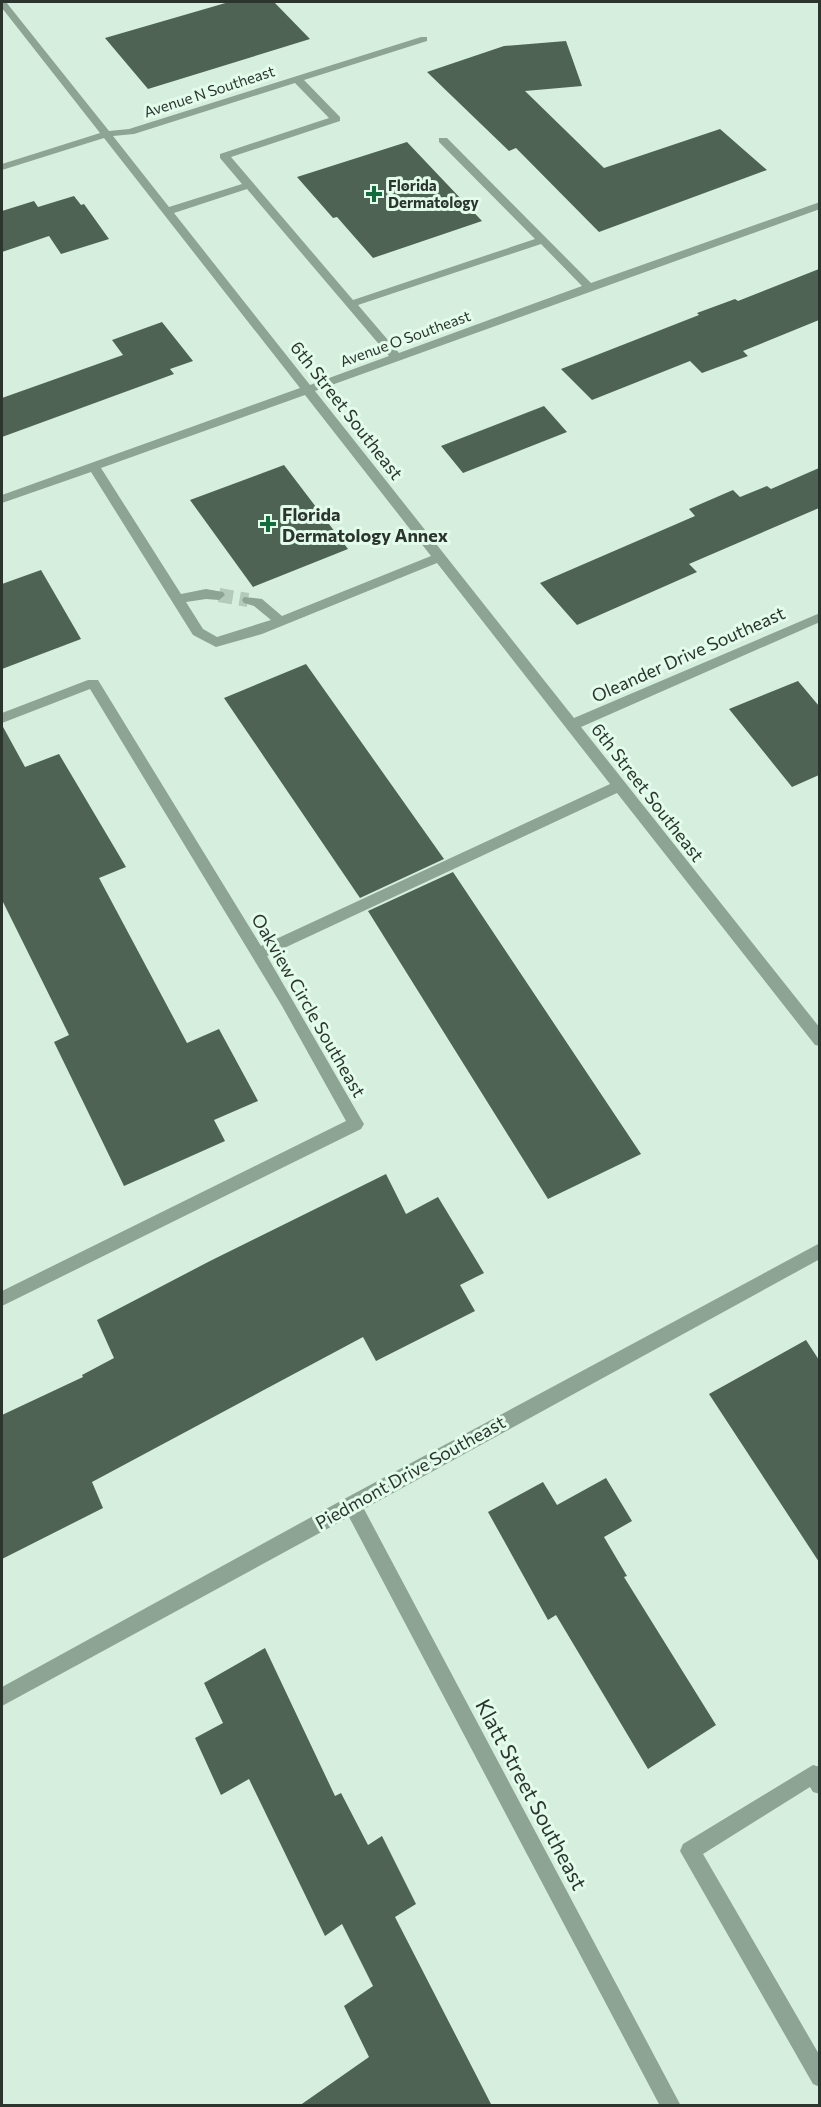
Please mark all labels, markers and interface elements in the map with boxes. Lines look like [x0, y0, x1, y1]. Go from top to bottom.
street label: Avenue N Southeast [141, 61, 277, 121]
place label: Florida Dermatology [388, 176, 480, 211]
marker: Florida Dermatology [365, 185, 383, 203]
street label: Avenue O Southeast [337, 306, 473, 370]
street label: 6th Street Southeast [286, 336, 408, 484]
place label: Florida Dermatology Annex [282, 503, 448, 546]
marker: Florida Dermatology Annex [259, 515, 277, 533]
street label: Oleander Drive Southeast [588, 601, 788, 707]
street label: 6th Street Southeast [587, 718, 709, 866]
street label: Oakview Circle Southeast [247, 909, 371, 1101]
street label: Piedmont Drive Southeast [311, 1411, 509, 1533]
street label: Klatt Street Southeast [471, 1694, 593, 1894]

